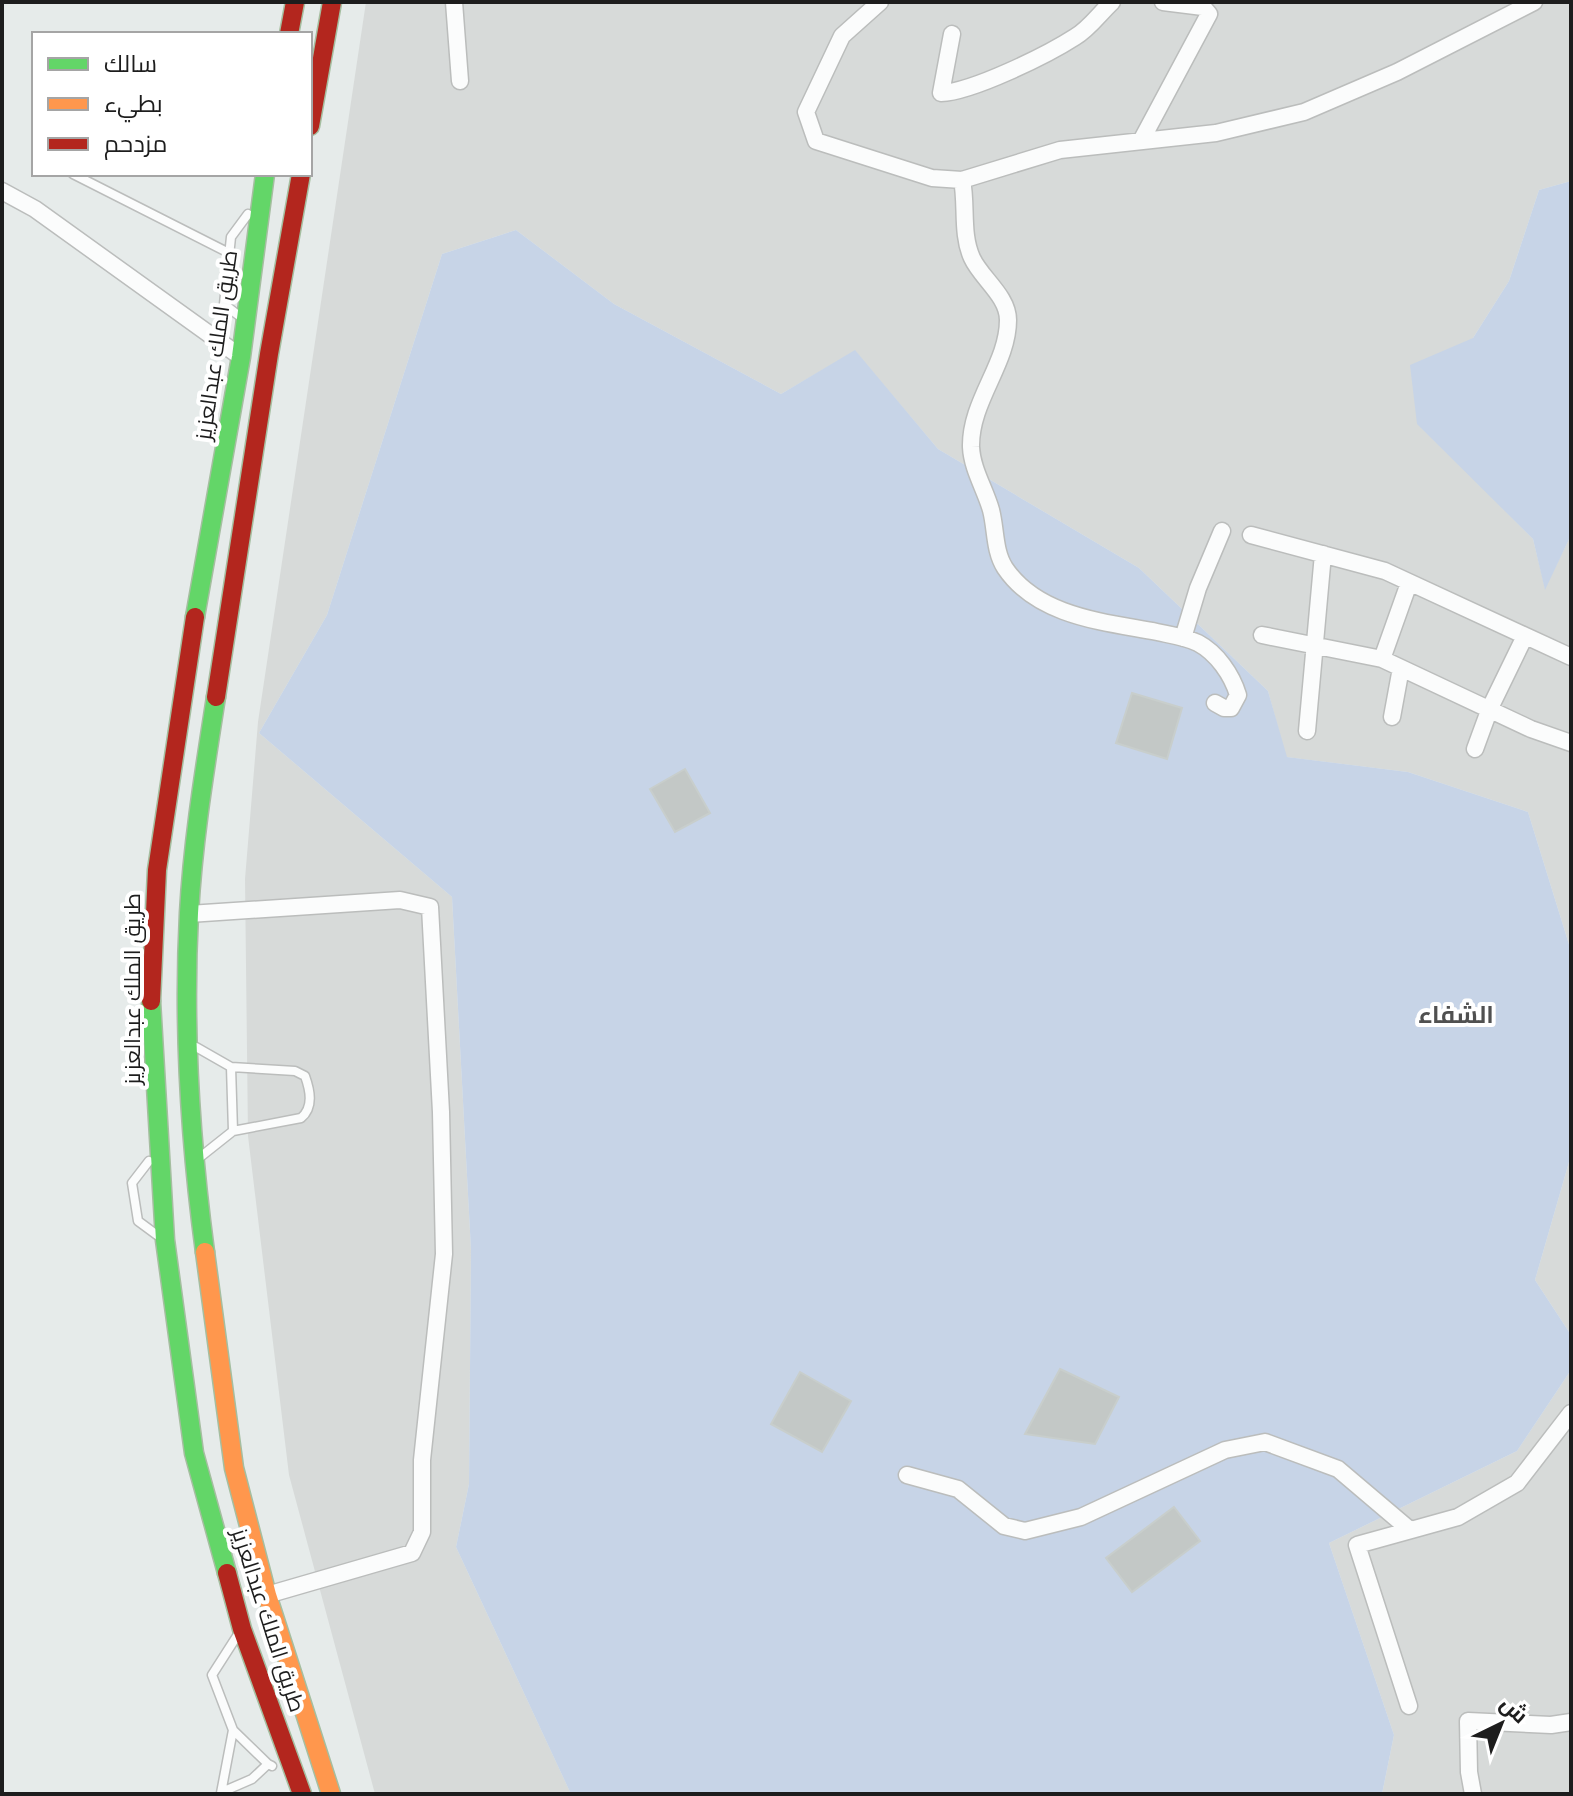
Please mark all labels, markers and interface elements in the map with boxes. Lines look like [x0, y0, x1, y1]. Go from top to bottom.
legend [32, 32, 312, 176]
text: سالك [104, 50, 157, 78]
text: بطيء [104, 90, 163, 123]
text: مزدحم [104, 130, 167, 160]
street label: طريق الملك عبدالعزيز [190, 248, 243, 444]
street label: طريق الملك عبدالعزيز [119, 893, 146, 1087]
district label: الشفاء [1418, 1001, 1494, 1029]
street label: طريق الملك عبدالعزيز [225, 1523, 311, 1715]
north arrow [1461, 1684, 1541, 1764]
text: ش [1495, 1690, 1534, 1729]

